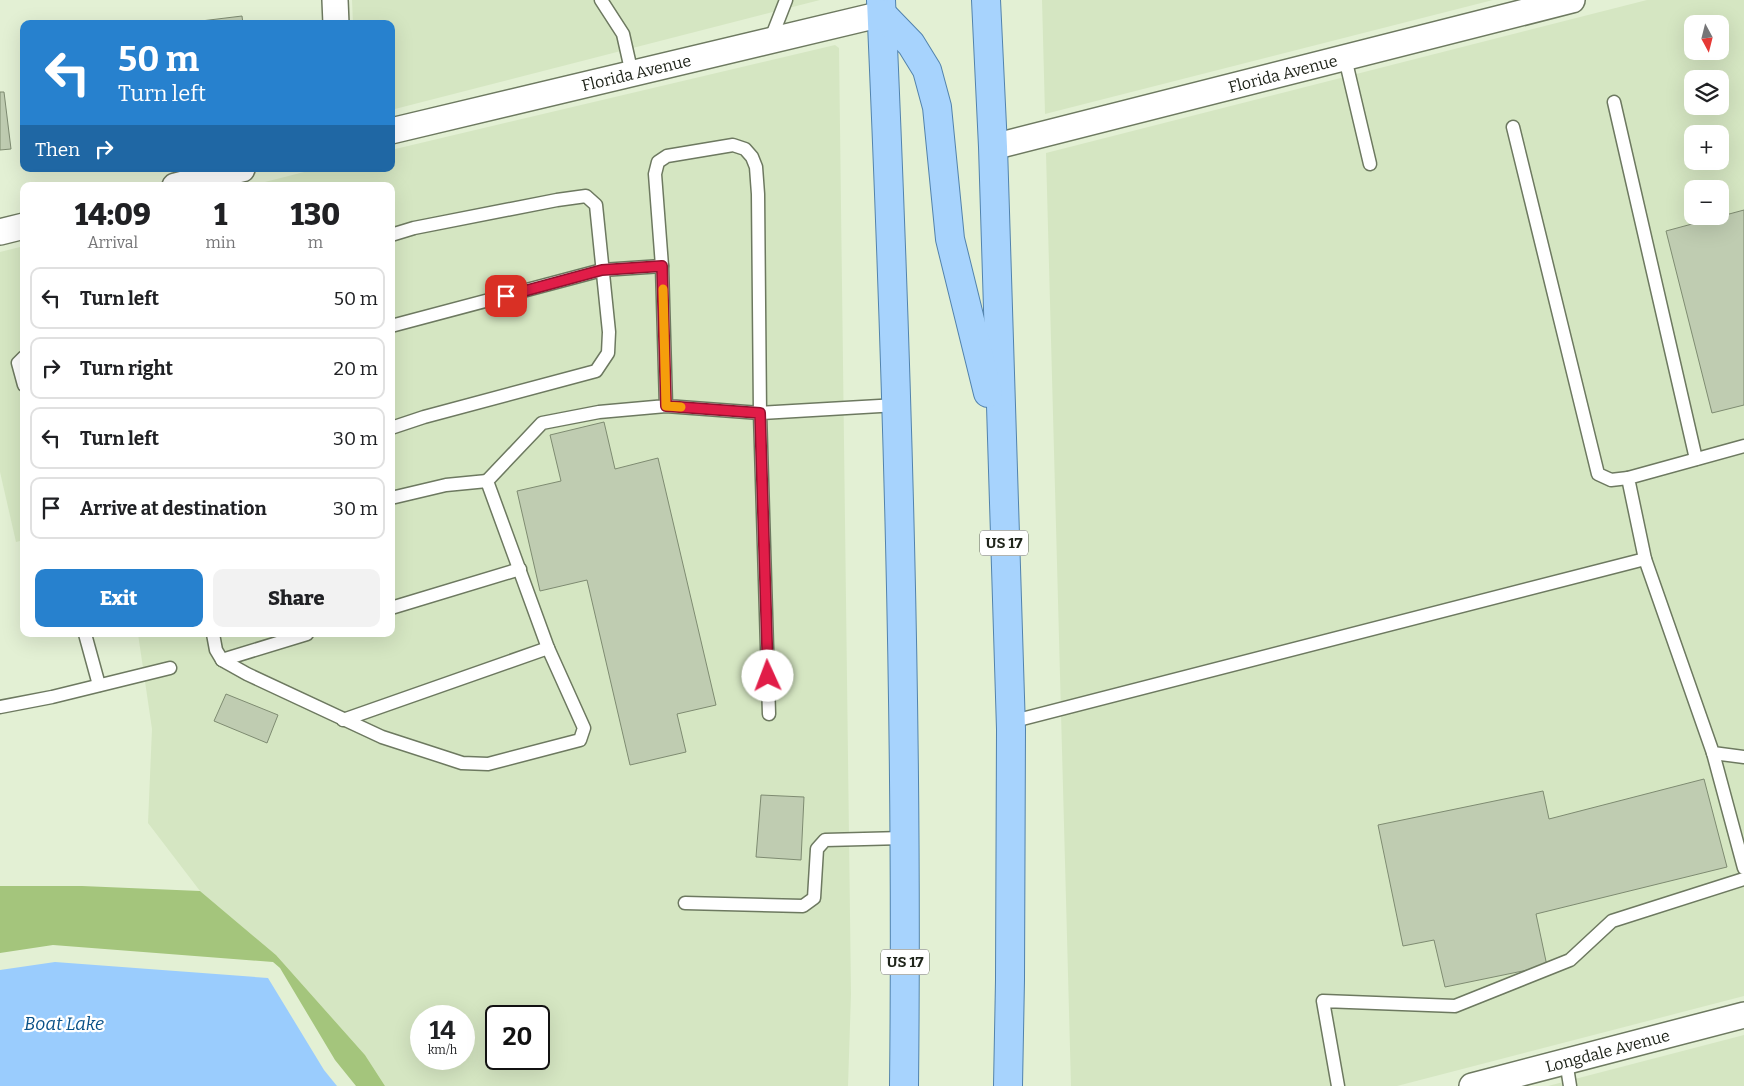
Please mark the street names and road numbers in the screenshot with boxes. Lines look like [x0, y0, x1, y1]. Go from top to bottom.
street label: Florida Avenue [580, 50, 693, 95]
street label: Florida Avenue [1226, 50, 1339, 96]
road number: US 17 [980, 530, 1028, 556]
road number: US 17 [881, 950, 929, 974]
street label: Longdale Avenue [1543, 1025, 1672, 1076]

